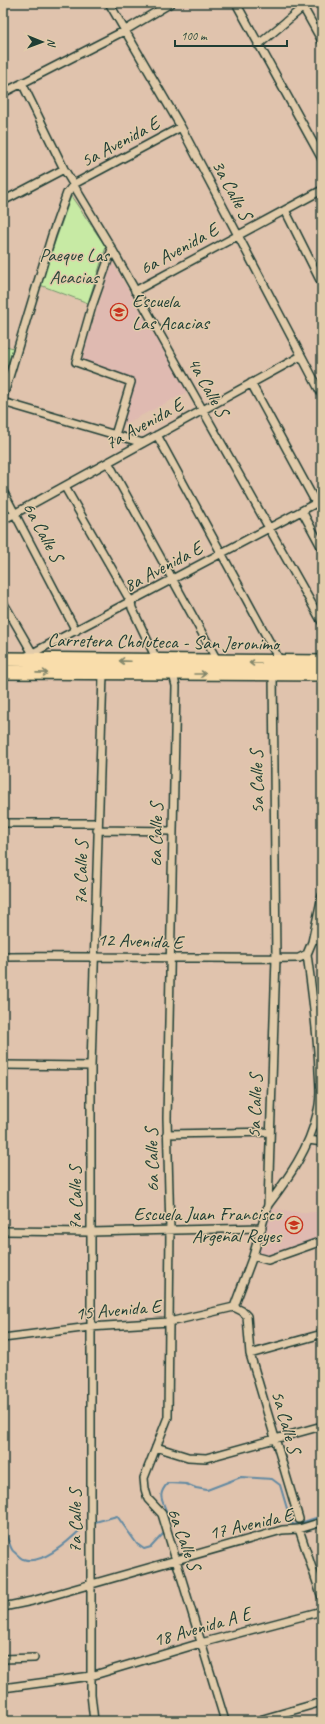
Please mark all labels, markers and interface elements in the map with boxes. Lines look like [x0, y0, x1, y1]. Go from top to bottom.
north arrow [22, 22, 62, 62]
scale bar [175, 22, 287, 48]
text: 100 m [181, 28, 208, 44]
text: N [45, 39, 59, 48]
street label: 5a Avenida E [76, 110, 166, 173]
street label: 3a Calle S [206, 156, 259, 227]
street label: 6a Avenida E [136, 216, 225, 280]
park label: Paeque Las Acacias [39, 243, 110, 289]
place label: Escuela Las Acacias [132, 289, 211, 335]
school or university icon: Escuela Las Acacias [109, 302, 129, 322]
street label: 4a Calle S [182, 353, 235, 423]
street label: 7a Avenida E [101, 391, 190, 455]
street label: 6a Calle S [17, 498, 70, 569]
street label: 8a Avenida E [119, 535, 209, 598]
street label: Carretera Choluteca - San Jeronimo [47, 628, 281, 656]
one-way arrow [119, 657, 132, 665]
one-way arrow [249, 659, 262, 667]
one-way arrow [35, 669, 48, 677]
one-way arrow [193, 670, 206, 678]
street label: 5a Calle S [244, 747, 270, 814]
street label: 6a Calle S [143, 800, 169, 867]
street label: 7a Calle S [68, 838, 94, 905]
street label: 12 Avenida E [97, 928, 186, 955]
street label: 5a Calle S [242, 1071, 268, 1139]
street label: 6a Calle S [139, 1125, 165, 1192]
street label: 7a Calle S [63, 1163, 87, 1230]
place label: Escuela Juan Francisco Argeñal Reyes [134, 1202, 283, 1248]
school or university icon: Escuela Juan Francisco Argeñal Reyes [284, 1215, 304, 1235]
street label: 15 Avenida E [74, 1294, 165, 1326]
street label: 5a Calle S [266, 1388, 307, 1459]
street label: 7a Calle S [63, 1486, 87, 1553]
street label: 17 Avenida E [207, 1502, 298, 1545]
street label: 6a Calle S [162, 1505, 207, 1576]
street label: 18 Avenida A E [151, 1601, 256, 1652]

